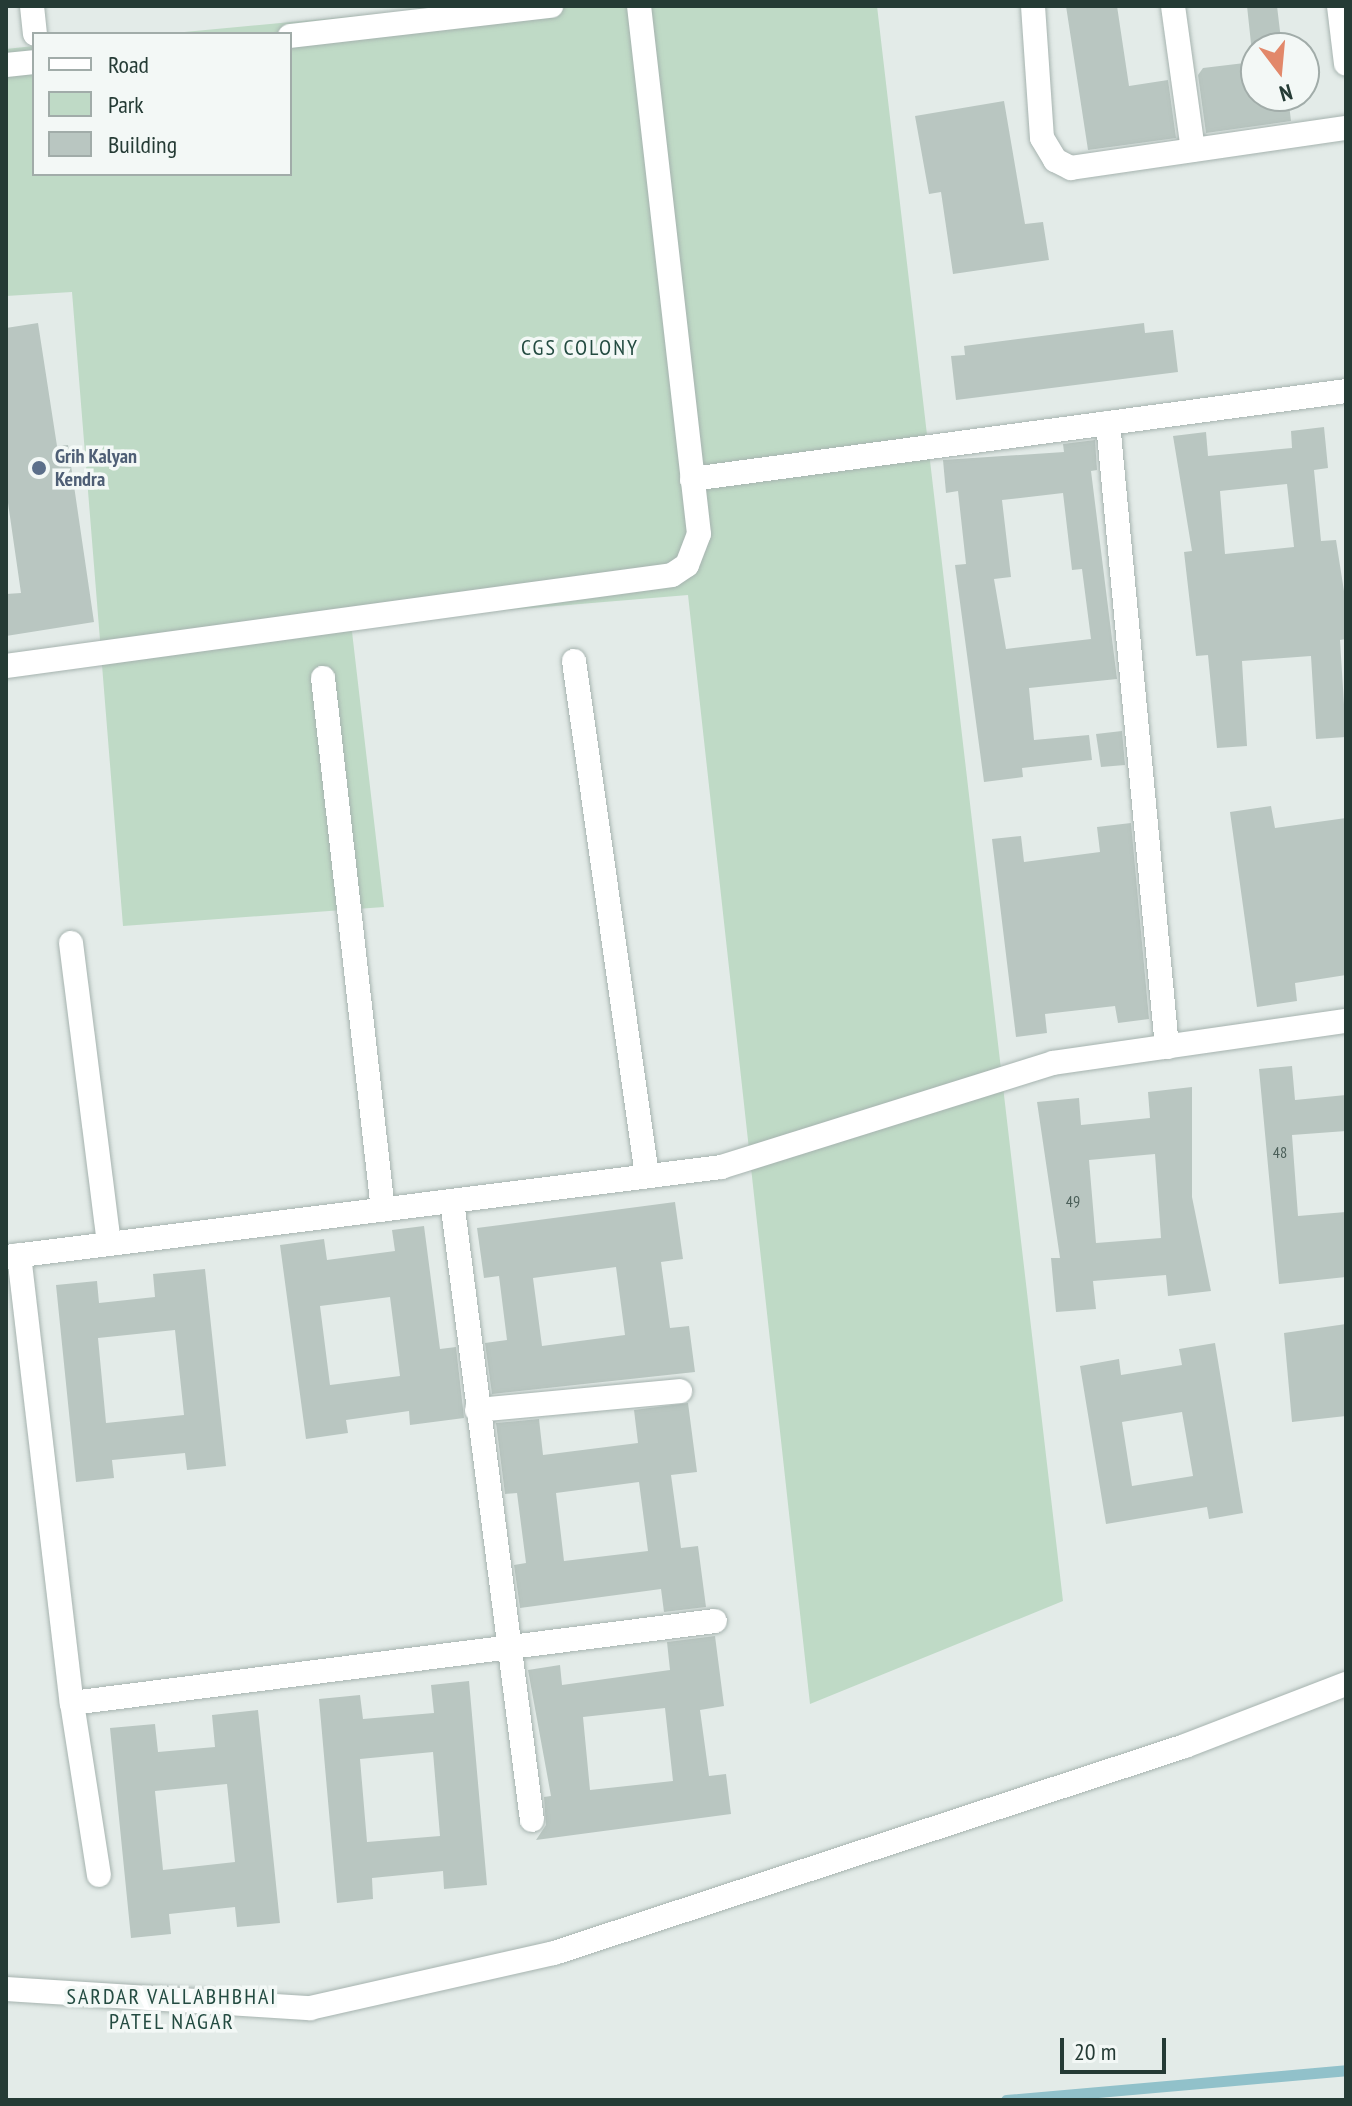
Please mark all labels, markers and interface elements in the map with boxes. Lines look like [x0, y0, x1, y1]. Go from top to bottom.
legend [32, 32, 292, 176]
north arrow [1240, 32, 1320, 112]
text: Road [108, 49, 149, 80]
text: N [1276, 78, 1296, 108]
text: Park [108, 89, 144, 120]
text: Building [108, 129, 177, 160]
district label: CGS COLONY [521, 335, 639, 361]
place label: Grih Kalyan Kendra [55, 444, 137, 491]
marker: Grih Kalyan Kendra [30, 459, 48, 477]
house number: 48 [1273, 1142, 1287, 1162]
house number: 49 [1066, 1191, 1080, 1211]
district label: SARDAR VALLABHBHAI PATEL NAGAR [66, 1983, 278, 2034]
scale bar [1064, 2022, 1170, 2072]
text: 20 m [1074, 2036, 1116, 2067]

